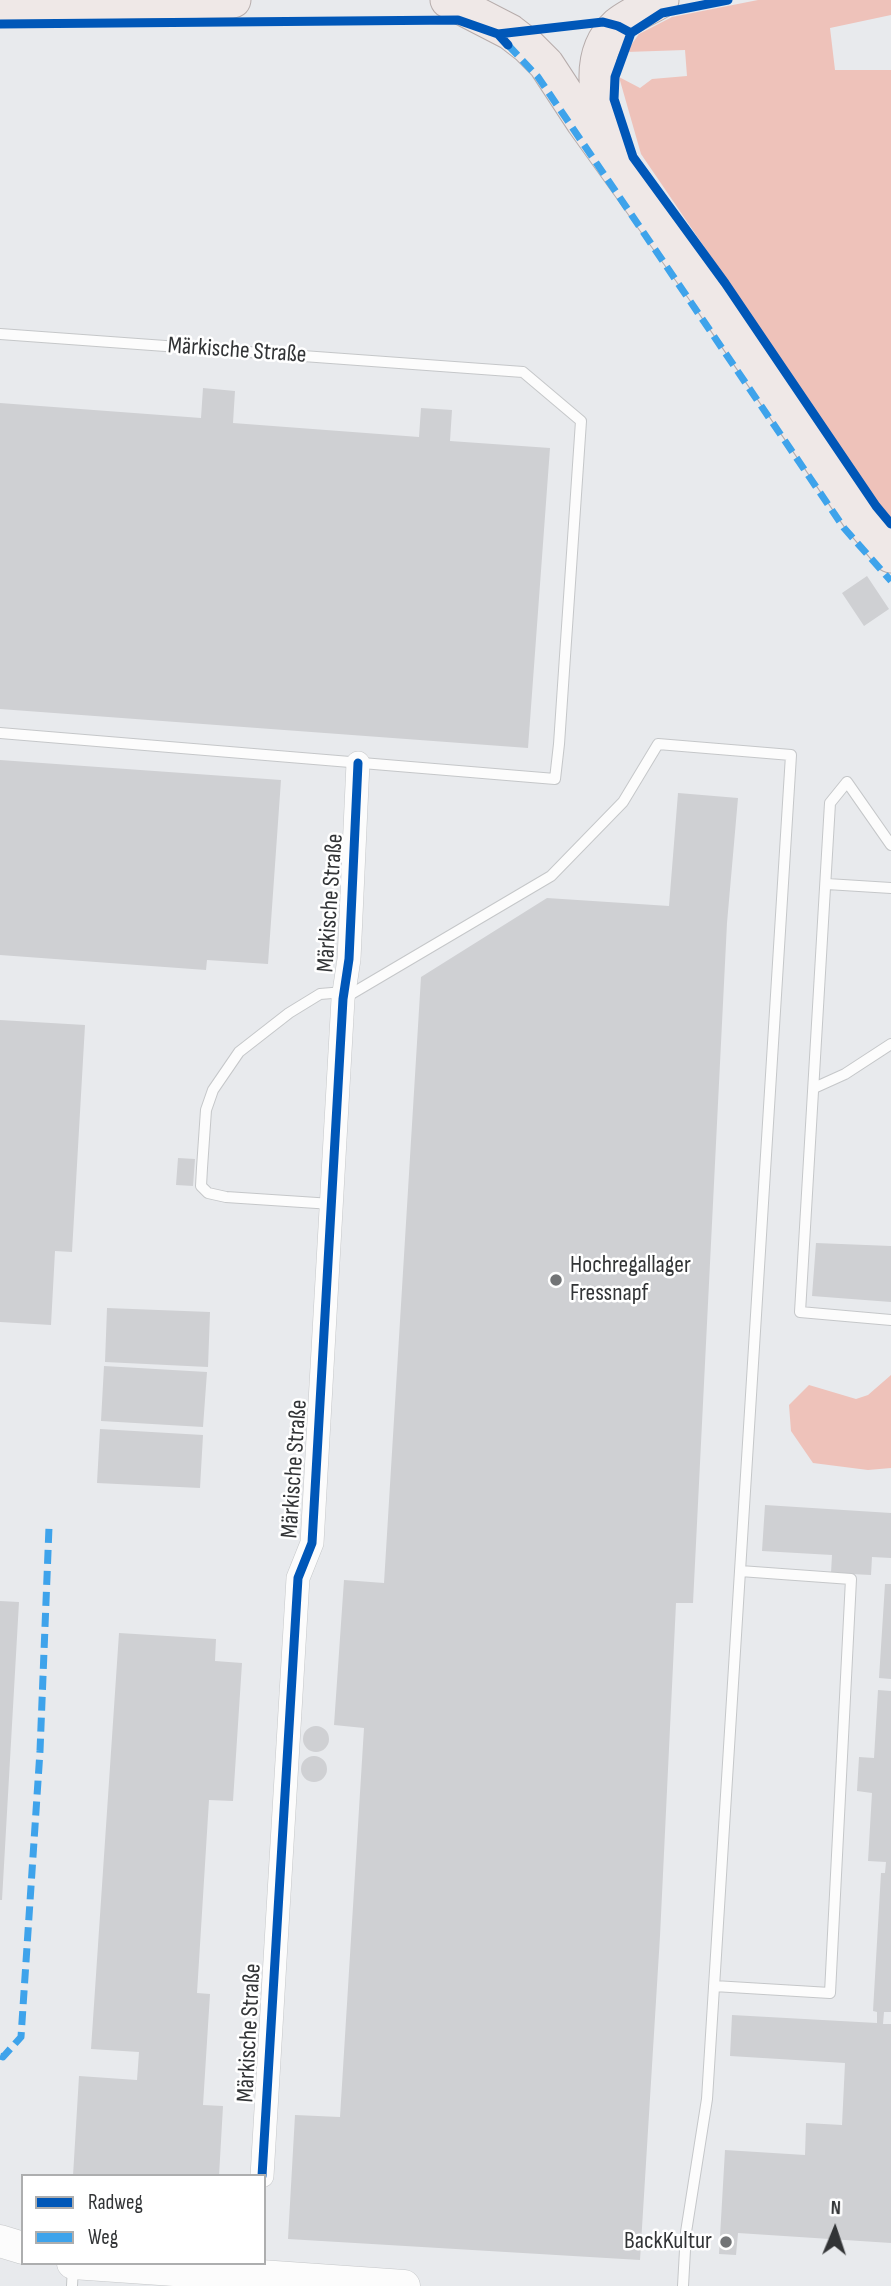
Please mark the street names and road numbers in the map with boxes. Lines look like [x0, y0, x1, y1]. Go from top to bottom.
street label: Märkische Straße [167, 332, 307, 370]
street label: Märkische Straße [312, 833, 350, 973]
street label: Märkische Straße [276, 1399, 314, 1539]
street label: Märkische Straße [232, 1963, 268, 2103]

